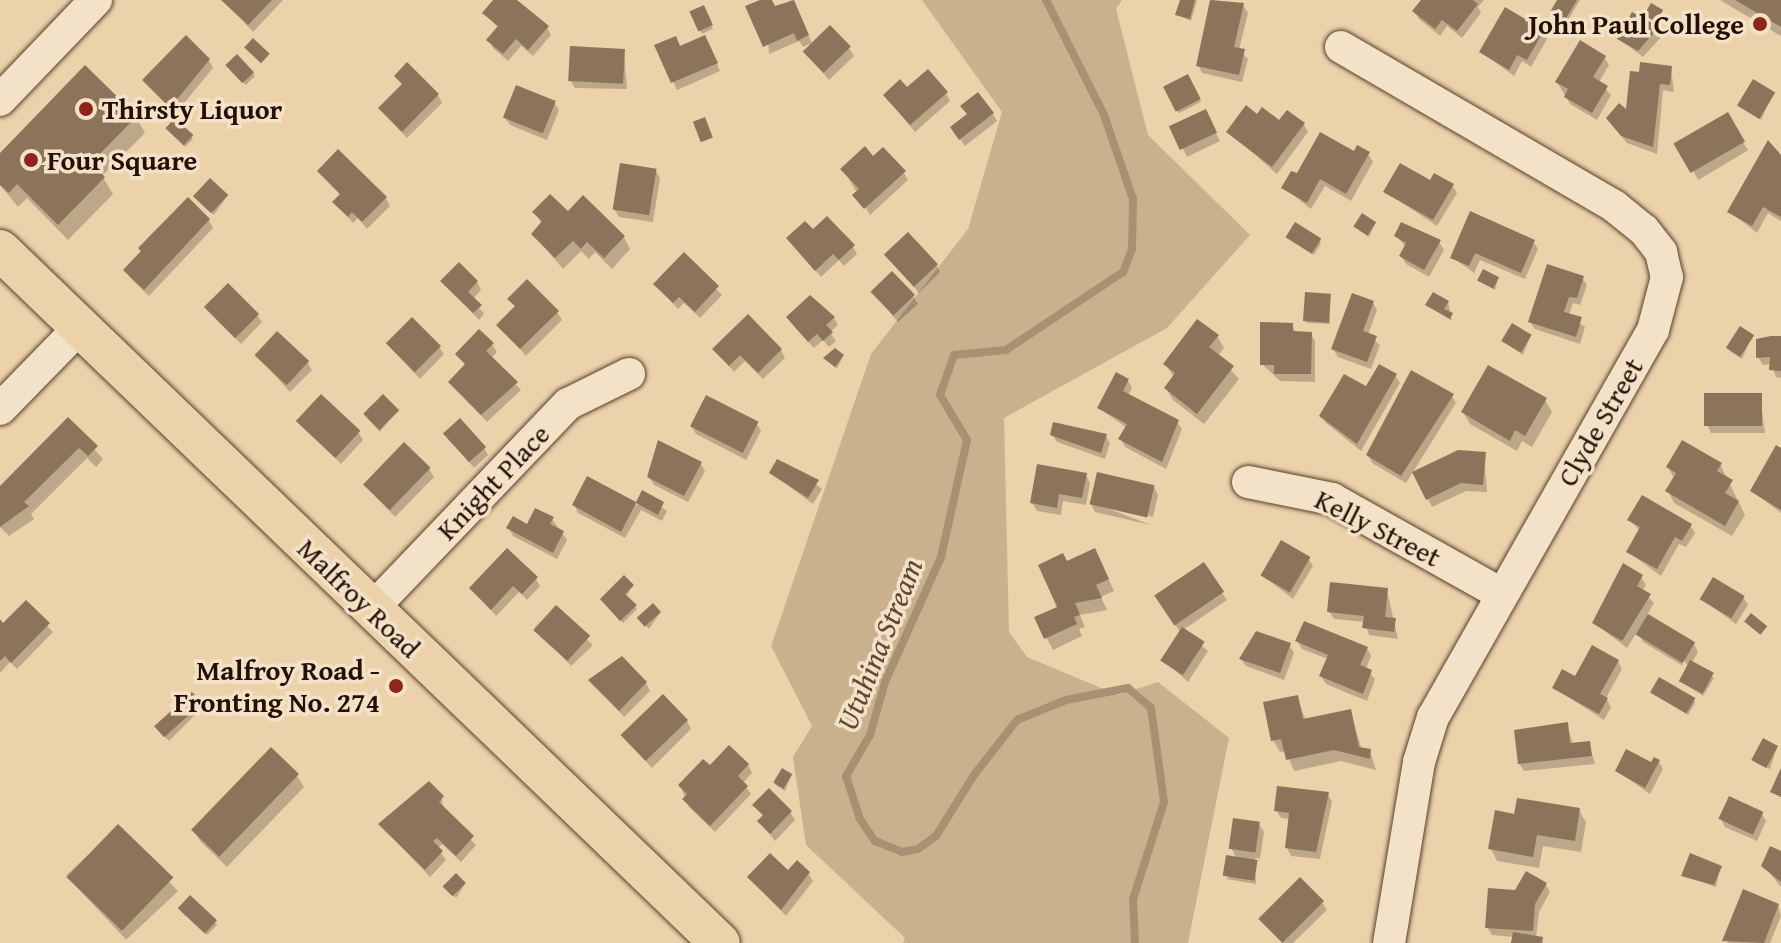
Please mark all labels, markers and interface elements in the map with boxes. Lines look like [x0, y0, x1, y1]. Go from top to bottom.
place label: John Paul College [1528, 7, 1744, 41]
marker: John Paul College [1751, 15, 1769, 33]
place label: Thirsty Liquor [102, 92, 282, 126]
marker: Thirsty Liquor [77, 100, 95, 118]
place label: Four Square [47, 143, 197, 177]
marker: Four Square [22, 151, 40, 169]
street label: Clyde Street [1550, 352, 1650, 492]
street label: Knight Place [430, 417, 556, 547]
street label: Kelly Street [1310, 482, 1446, 574]
street label: Malfroy Road [291, 531, 427, 665]
water label: Utuhina Stream [828, 553, 930, 735]
place label: Malfroy Road - Fronting No. 274 [174, 653, 380, 719]
marker: Malfroy Road - Fronting No. 274 [387, 677, 405, 695]

